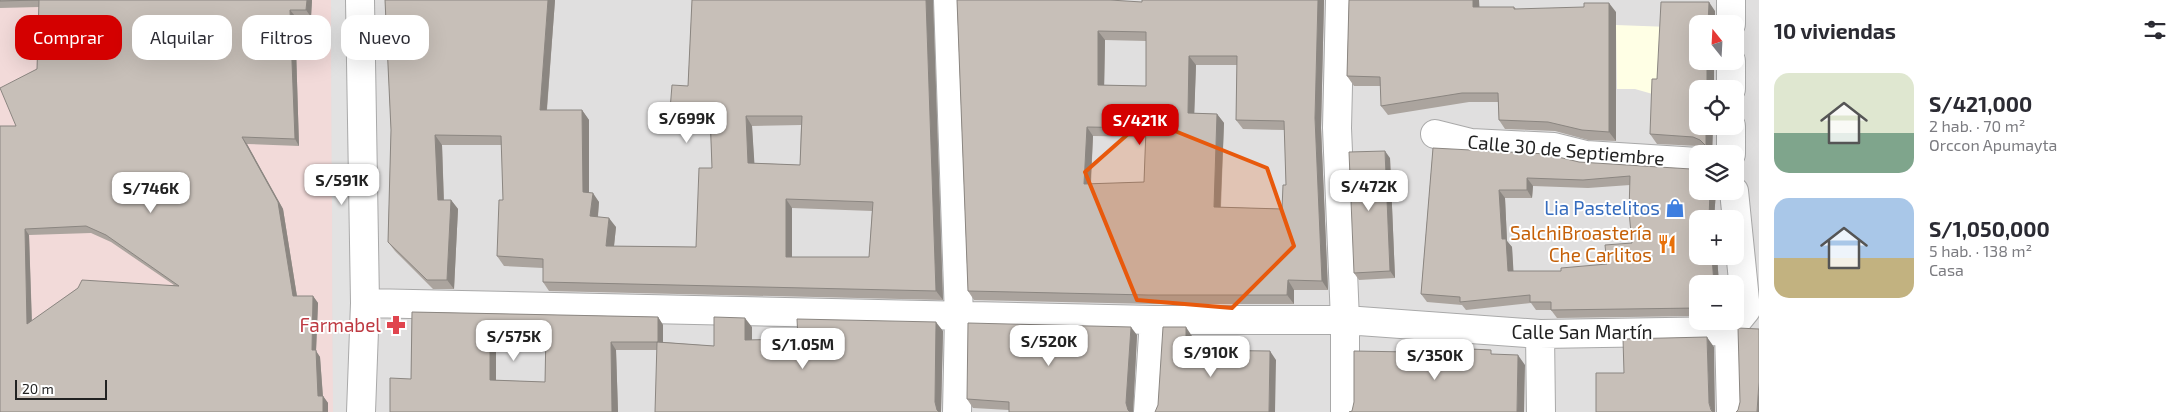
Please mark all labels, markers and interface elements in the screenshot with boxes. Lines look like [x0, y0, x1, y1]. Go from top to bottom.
chip: Comprar [15, 15, 122, 60]
chip: Alquilar [132, 15, 232, 60]
chip: Filtros [242, 15, 331, 60]
chip: Nuevo [341, 15, 429, 60]
north arrow [1689, 15, 1744, 70]
map controls [1689, 15, 1744, 330]
icon: filters [2141, 16, 2169, 44]
text: 10 viviendas [1774, 18, 1896, 43]
button: locate [1689, 80, 1744, 135]
text: S/421,000 [1929, 91, 2032, 116]
icon: home [1814, 93, 1874, 153]
pin: S/699K [646, 102, 728, 144]
pin: S/421K [1099, 104, 1181, 146]
text: S/699K [659, 108, 715, 127]
text: S/421K [1113, 110, 1167, 129]
text: 2 hab. · 70 m² [1929, 116, 2025, 135]
street label: Calle 30 de Septiembre [1467, 129, 1665, 170]
text: Orccon Apumayta [1929, 135, 2057, 154]
button: layers [1689, 145, 1744, 200]
pin: S/591K [301, 164, 383, 206]
text: S/591K [315, 170, 369, 189]
pin: S/472K [1328, 170, 1410, 212]
pin: S/746K [110, 172, 192, 214]
text: S/472K [1341, 176, 1397, 195]
text: S/746K [123, 178, 179, 197]
place label: Lia Pastelitos [1544, 196, 1660, 219]
shop icon: Lia Pastelitos [1664, 197, 1686, 219]
button: + [1689, 210, 1744, 265]
text: S/1,050,000 [1929, 216, 2050, 241]
icon: home [1814, 218, 1874, 278]
place label: SalchiBroastería Che Carlitos [1510, 221, 1652, 266]
restaurant icon: SalchiBroastería Che Carlitos [1656, 233, 1678, 255]
text: 5 hab. · 138 m² [1929, 241, 2032, 260]
text: Casa [1929, 260, 1964, 279]
button: − [1689, 275, 1744, 330]
place label: Farmabel [299, 313, 381, 336]
pharmacy icon: Farmabel [385, 314, 407, 336]
pin: S/575K [473, 320, 555, 362]
street label: Calle San Martín [1511, 320, 1653, 343]
pin: S/520K [1008, 324, 1090, 367]
text: S/575K [487, 326, 541, 345]
pin: S/1.05M [757, 328, 849, 370]
text: S/520K [1021, 331, 1077, 350]
text: S/1.05M [772, 334, 834, 353]
pin: S/910K [1170, 336, 1252, 378]
pin: S/350K [1394, 338, 1476, 381]
text: S/910K [1184, 342, 1238, 361]
text: S/350K [1407, 345, 1463, 364]
scale bar [15, 377, 108, 400]
text: 20 m [22, 380, 54, 397]

